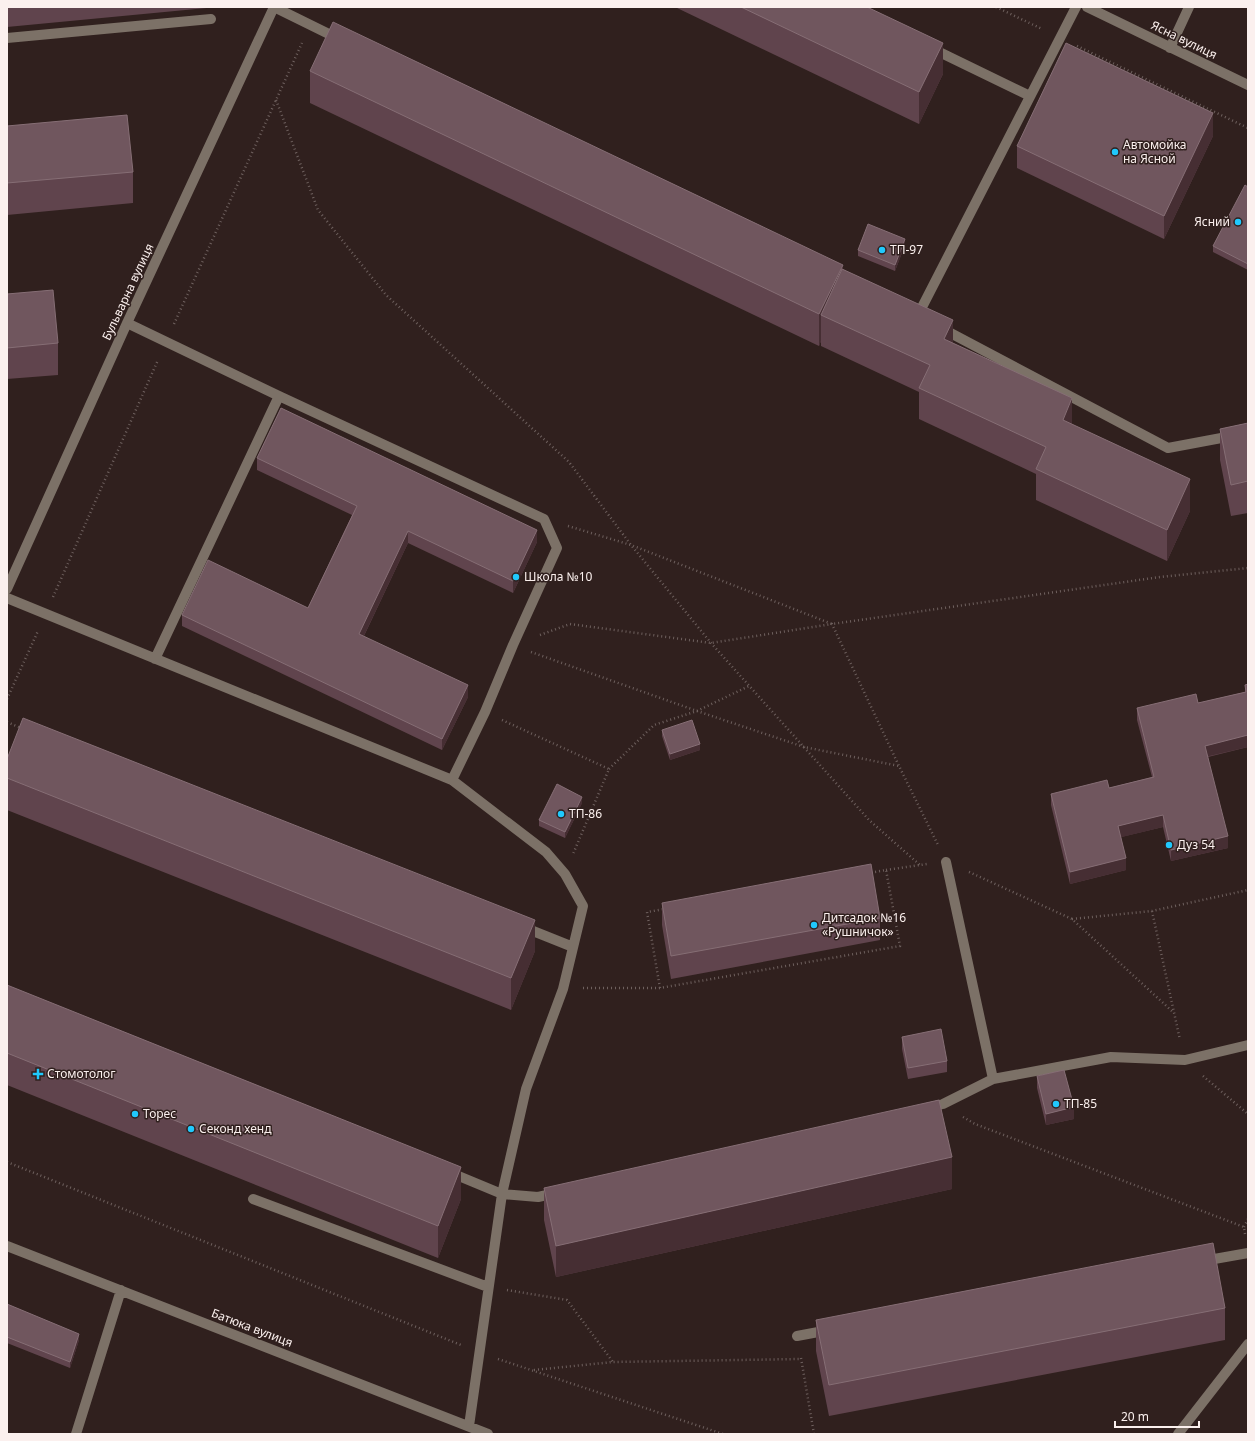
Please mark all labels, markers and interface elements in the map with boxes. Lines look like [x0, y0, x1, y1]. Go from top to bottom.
street label: Ясна вулиця [1148, 16, 1220, 63]
place label: Автомойка на Ясной [1123, 136, 1187, 167]
marker: Автомойка на Ясной [1110, 147, 1120, 157]
place label: Ясний [1194, 213, 1230, 230]
marker: Ясний [1233, 217, 1243, 227]
street label: Бульварна вулиця [98, 241, 157, 343]
place label: ТП-97 [890, 241, 923, 258]
marker: ТП-97 [877, 245, 887, 255]
place label: Школа №10 [524, 568, 593, 585]
marker: Школа №10 [511, 572, 521, 582]
place label: ТП-86 [569, 805, 602, 822]
marker: ТП-86 [556, 809, 566, 819]
place label: Дуз 54 [1177, 836, 1215, 853]
marker: Дуз 54 [1164, 840, 1174, 850]
place label: Дитсадок №16 «Рушничок» [822, 909, 906, 940]
marker: Дитсадок №16 «Рушничок» [809, 920, 819, 930]
place label: Стомотолог [47, 1065, 116, 1082]
marker: Стомотолог [32, 1068, 44, 1080]
place label: ТП-85 [1064, 1095, 1097, 1112]
marker: ТП-85 [1051, 1099, 1061, 1109]
place label: Торес [143, 1105, 176, 1122]
marker: Торес [130, 1109, 140, 1119]
place label: Секонд хенд [199, 1120, 272, 1137]
marker: Секонд хенд [186, 1124, 196, 1134]
street label: Батюка вулиця [209, 1304, 295, 1351]
scale bar [1115, 1403, 1199, 1429]
text: 20 m [1121, 1408, 1149, 1425]

